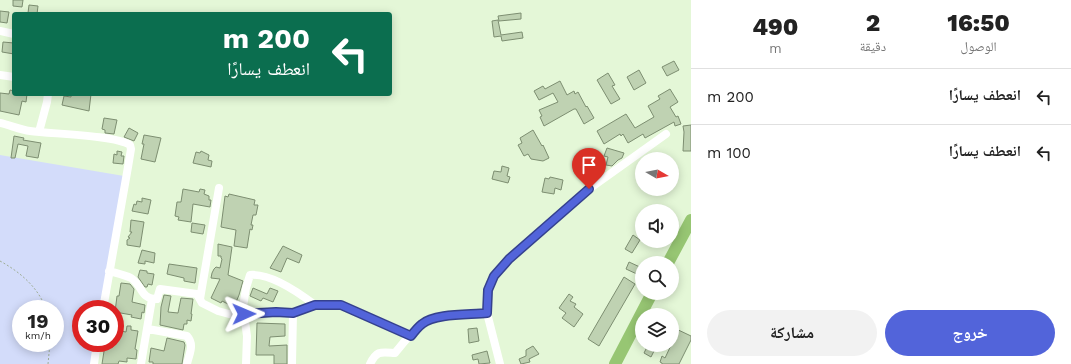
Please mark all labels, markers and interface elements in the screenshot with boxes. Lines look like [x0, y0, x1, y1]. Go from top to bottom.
text: 2 [866, 9, 880, 37]
text: 16:50 [947, 9, 1010, 37]
text: 490 [752, 13, 798, 41]
text: 200 m [223, 22, 310, 55]
icon: left [324, 28, 376, 80]
text: دقيقة [860, 39, 886, 54]
text: الوصول [961, 39, 997, 54]
text: m [769, 41, 782, 56]
text: انعطف يسارًا [227, 58, 310, 79]
text: انعطف يسارًا [949, 86, 1021, 104]
icon: left [1033, 86, 1055, 108]
text: 200 m [707, 88, 754, 106]
text: انعطف يسارًا [949, 142, 1021, 160]
icon: left [1033, 142, 1055, 164]
text: 100 m [707, 144, 751, 162]
pin [572, 148, 606, 189]
north arrow [635, 152, 679, 196]
map controls [635, 152, 679, 352]
icon: arrive [578, 154, 600, 176]
button: sound [635, 204, 679, 248]
button: search [635, 256, 679, 300]
position arrow [223, 293, 265, 335]
speed limit sign: 30 [72, 300, 124, 352]
button: layers [635, 308, 679, 352]
text: 19 [28, 309, 48, 333]
button: مشاركة [707, 310, 877, 356]
button: خروج [885, 310, 1055, 356]
text: km/h [25, 330, 51, 341]

